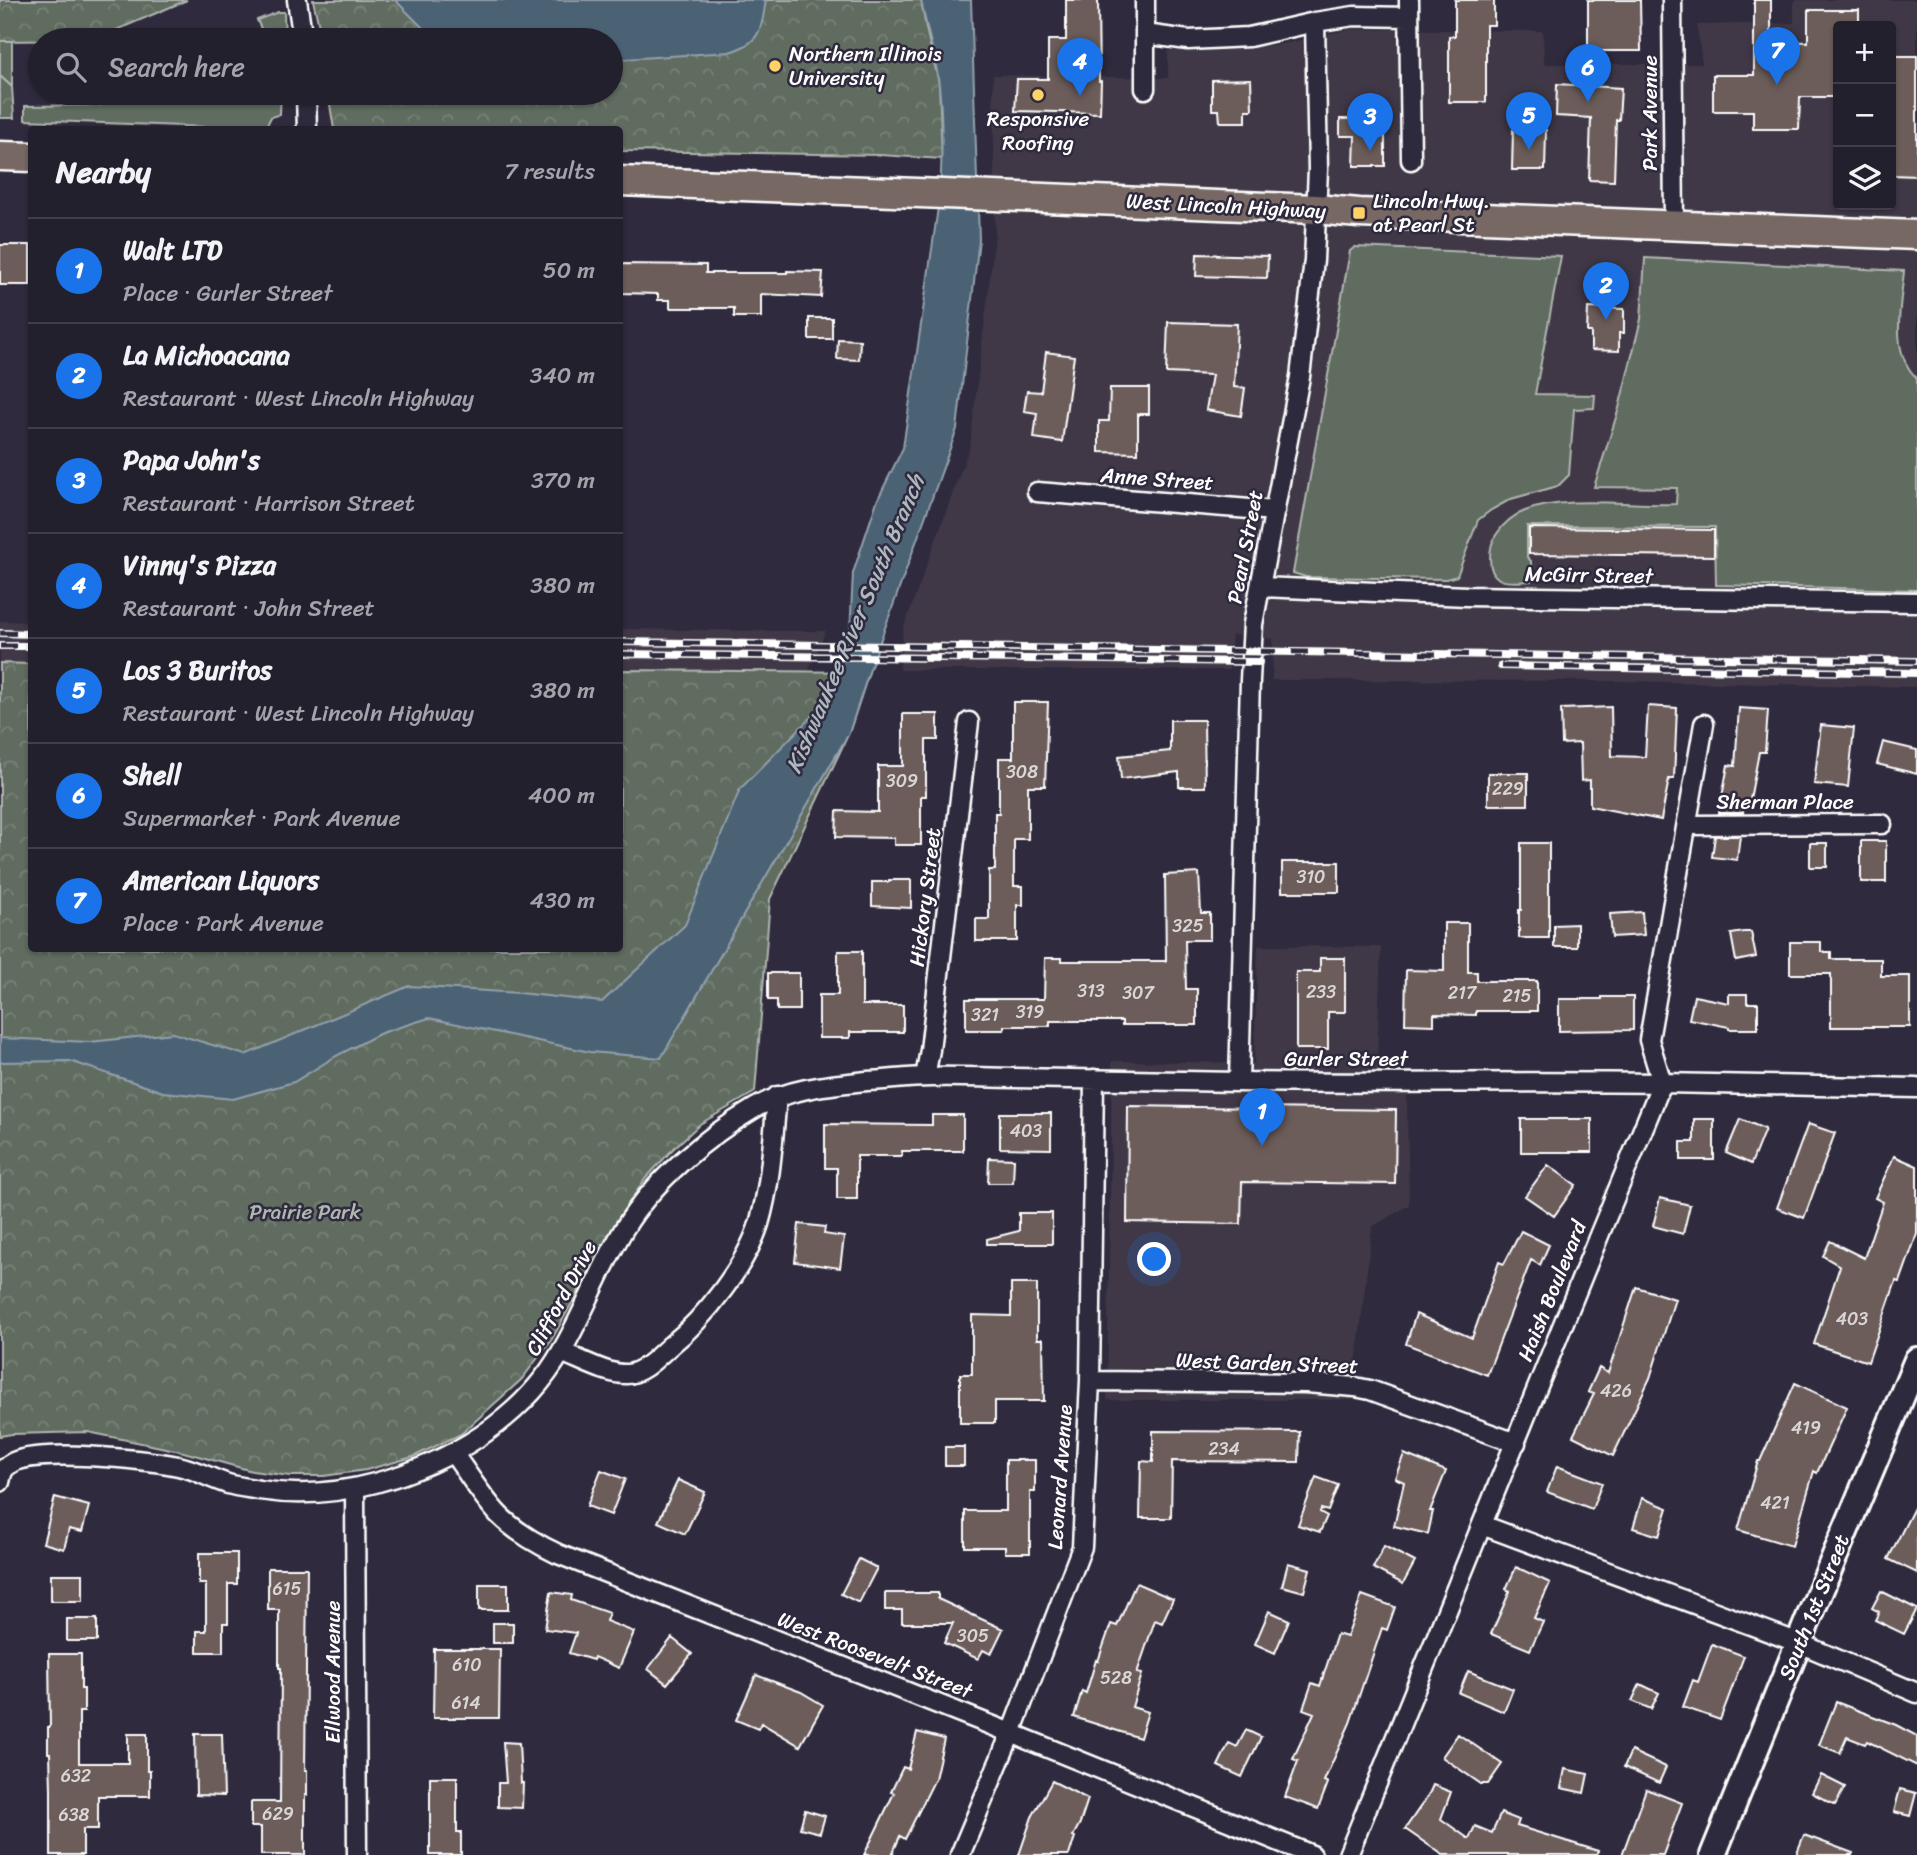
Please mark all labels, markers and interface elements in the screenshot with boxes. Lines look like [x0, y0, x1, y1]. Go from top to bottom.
map controls [1833, 21, 1896, 210]
button: + [1833, 21, 1896, 84]
pin: 7 [1754, 27, 1800, 85]
search box [28, 28, 623, 105]
place label: Northern Illinois University [789, 35, 942, 97]
pin: 4 [1057, 38, 1103, 96]
text: Search here [108, 44, 245, 90]
pin: 6 [1565, 44, 1611, 102]
icon: search [52, 48, 90, 86]
street label: Park Avenue [1631, 55, 1669, 171]
marker: Northern Illinois University [767, 58, 783, 74]
button: − [1833, 84, 1896, 147]
marker: Responsive Roofing [1030, 87, 1046, 103]
pin: 5 [1506, 92, 1552, 150]
pin: 3 [1347, 93, 1393, 151]
place label: Responsive Roofing [987, 100, 1089, 162]
text: Nearby [56, 145, 151, 199]
button: layers [1833, 147, 1896, 210]
text: 7 results [505, 151, 595, 192]
street label: West Lincoln Highway [1125, 182, 1327, 230]
place label: Lincoln Hwy. at Pearl St [1373, 182, 1490, 244]
marker: Lincoln Hwy. at Pearl St [1351, 205, 1367, 221]
text: Walt LTD [123, 227, 222, 273]
text: 1 [74, 250, 84, 291]
text: 50 m [543, 250, 595, 291]
pin: 2 [1583, 262, 1629, 320]
text: Place · Gurler Street [123, 273, 332, 314]
text: La Michoacana [123, 332, 290, 378]
text: 2 [72, 355, 86, 396]
text: 340 m [530, 355, 595, 396]
text: Restaurant · West Lincoln Highway [123, 378, 474, 419]
text: Papa John's [123, 437, 260, 483]
street label: Anne Street [1098, 456, 1215, 502]
text: 3 [73, 460, 85, 501]
text: 370 m [531, 460, 595, 501]
water label: Kishwaukee River South Branch [773, 466, 937, 780]
text: Restaurant · Harrison Street [123, 483, 415, 524]
street label: Pearl Street [1215, 487, 1275, 607]
text: Vinny's Pizza [123, 542, 276, 588]
street label: McGirr Street [1525, 555, 1655, 595]
text: 4 [72, 565, 86, 606]
text: 380 m [530, 565, 595, 606]
text: Restaurant · John Street [123, 588, 375, 629]
text: Los 3 Buritos [123, 647, 272, 693]
text: 5 [72, 670, 86, 711]
text: 380 m [530, 670, 595, 711]
text: Restaurant · West Lincoln Highway [123, 693, 474, 734]
text: Shell [123, 752, 181, 798]
house number: 308 [1006, 756, 1038, 788]
house number: 309 [886, 765, 918, 797]
house number: 229 [1492, 773, 1524, 805]
text: 6 [72, 775, 86, 816]
text: 400 m [528, 775, 595, 816]
street label: Sherman Place [1716, 783, 1854, 821]
text: Supermarket · Park Avenue [123, 798, 401, 839]
street label: Hickory Street [898, 825, 952, 969]
text: American Liquors [123, 857, 319, 903]
house number: 310 [1297, 861, 1325, 893]
text: 7 [72, 880, 86, 921]
text: 430 m [530, 880, 595, 921]
text: Place · Park Avenue [123, 903, 324, 944]
house number: 325 [1172, 910, 1204, 942]
house number: 313 [1077, 975, 1105, 1007]
house number: 233 [1306, 976, 1336, 1008]
house number: 307 [1122, 977, 1155, 1009]
house number: 217 [1448, 977, 1478, 1009]
house number: 215 [1502, 980, 1532, 1012]
house number: 319 [1016, 996, 1044, 1028]
house number: 321 [971, 999, 999, 1031]
street label: Gurler Street [1284, 1040, 1410, 1078]
pin: 1 [1239, 1088, 1285, 1146]
house number: 403 [1010, 1115, 1042, 1147]
park label: Prairie Park [249, 1193, 362, 1231]
street label: Haish Boulevard [1506, 1213, 1598, 1367]
street label: Clifford Drive [514, 1233, 608, 1363]
your location [1137, 1242, 1171, 1276]
house number: 403 [1836, 1303, 1868, 1335]
street label: West Garden Street [1175, 1341, 1359, 1385]
house number: 426 [1600, 1375, 1632, 1407]
street label: Leonard Avenue [1036, 1403, 1084, 1551]
house number: 419 [1791, 1412, 1821, 1444]
house number: 234 [1208, 1433, 1240, 1465]
house number: 421 [1760, 1487, 1790, 1519]
street label: South 1st Street [1767, 1528, 1861, 1686]
house number: 615 [273, 1573, 301, 1605]
street label: Ellwood Avenue [314, 1600, 352, 1744]
street label: West Roosevelt Street [772, 1600, 979, 1710]
house number: 305 [957, 1620, 989, 1652]
house number: 610 [452, 1649, 482, 1681]
house number: 528 [1100, 1662, 1132, 1694]
house number: 614 [451, 1687, 481, 1719]
house number: 632 [61, 1760, 91, 1792]
house number: 629 [262, 1798, 294, 1830]
house number: 638 [59, 1799, 90, 1831]

